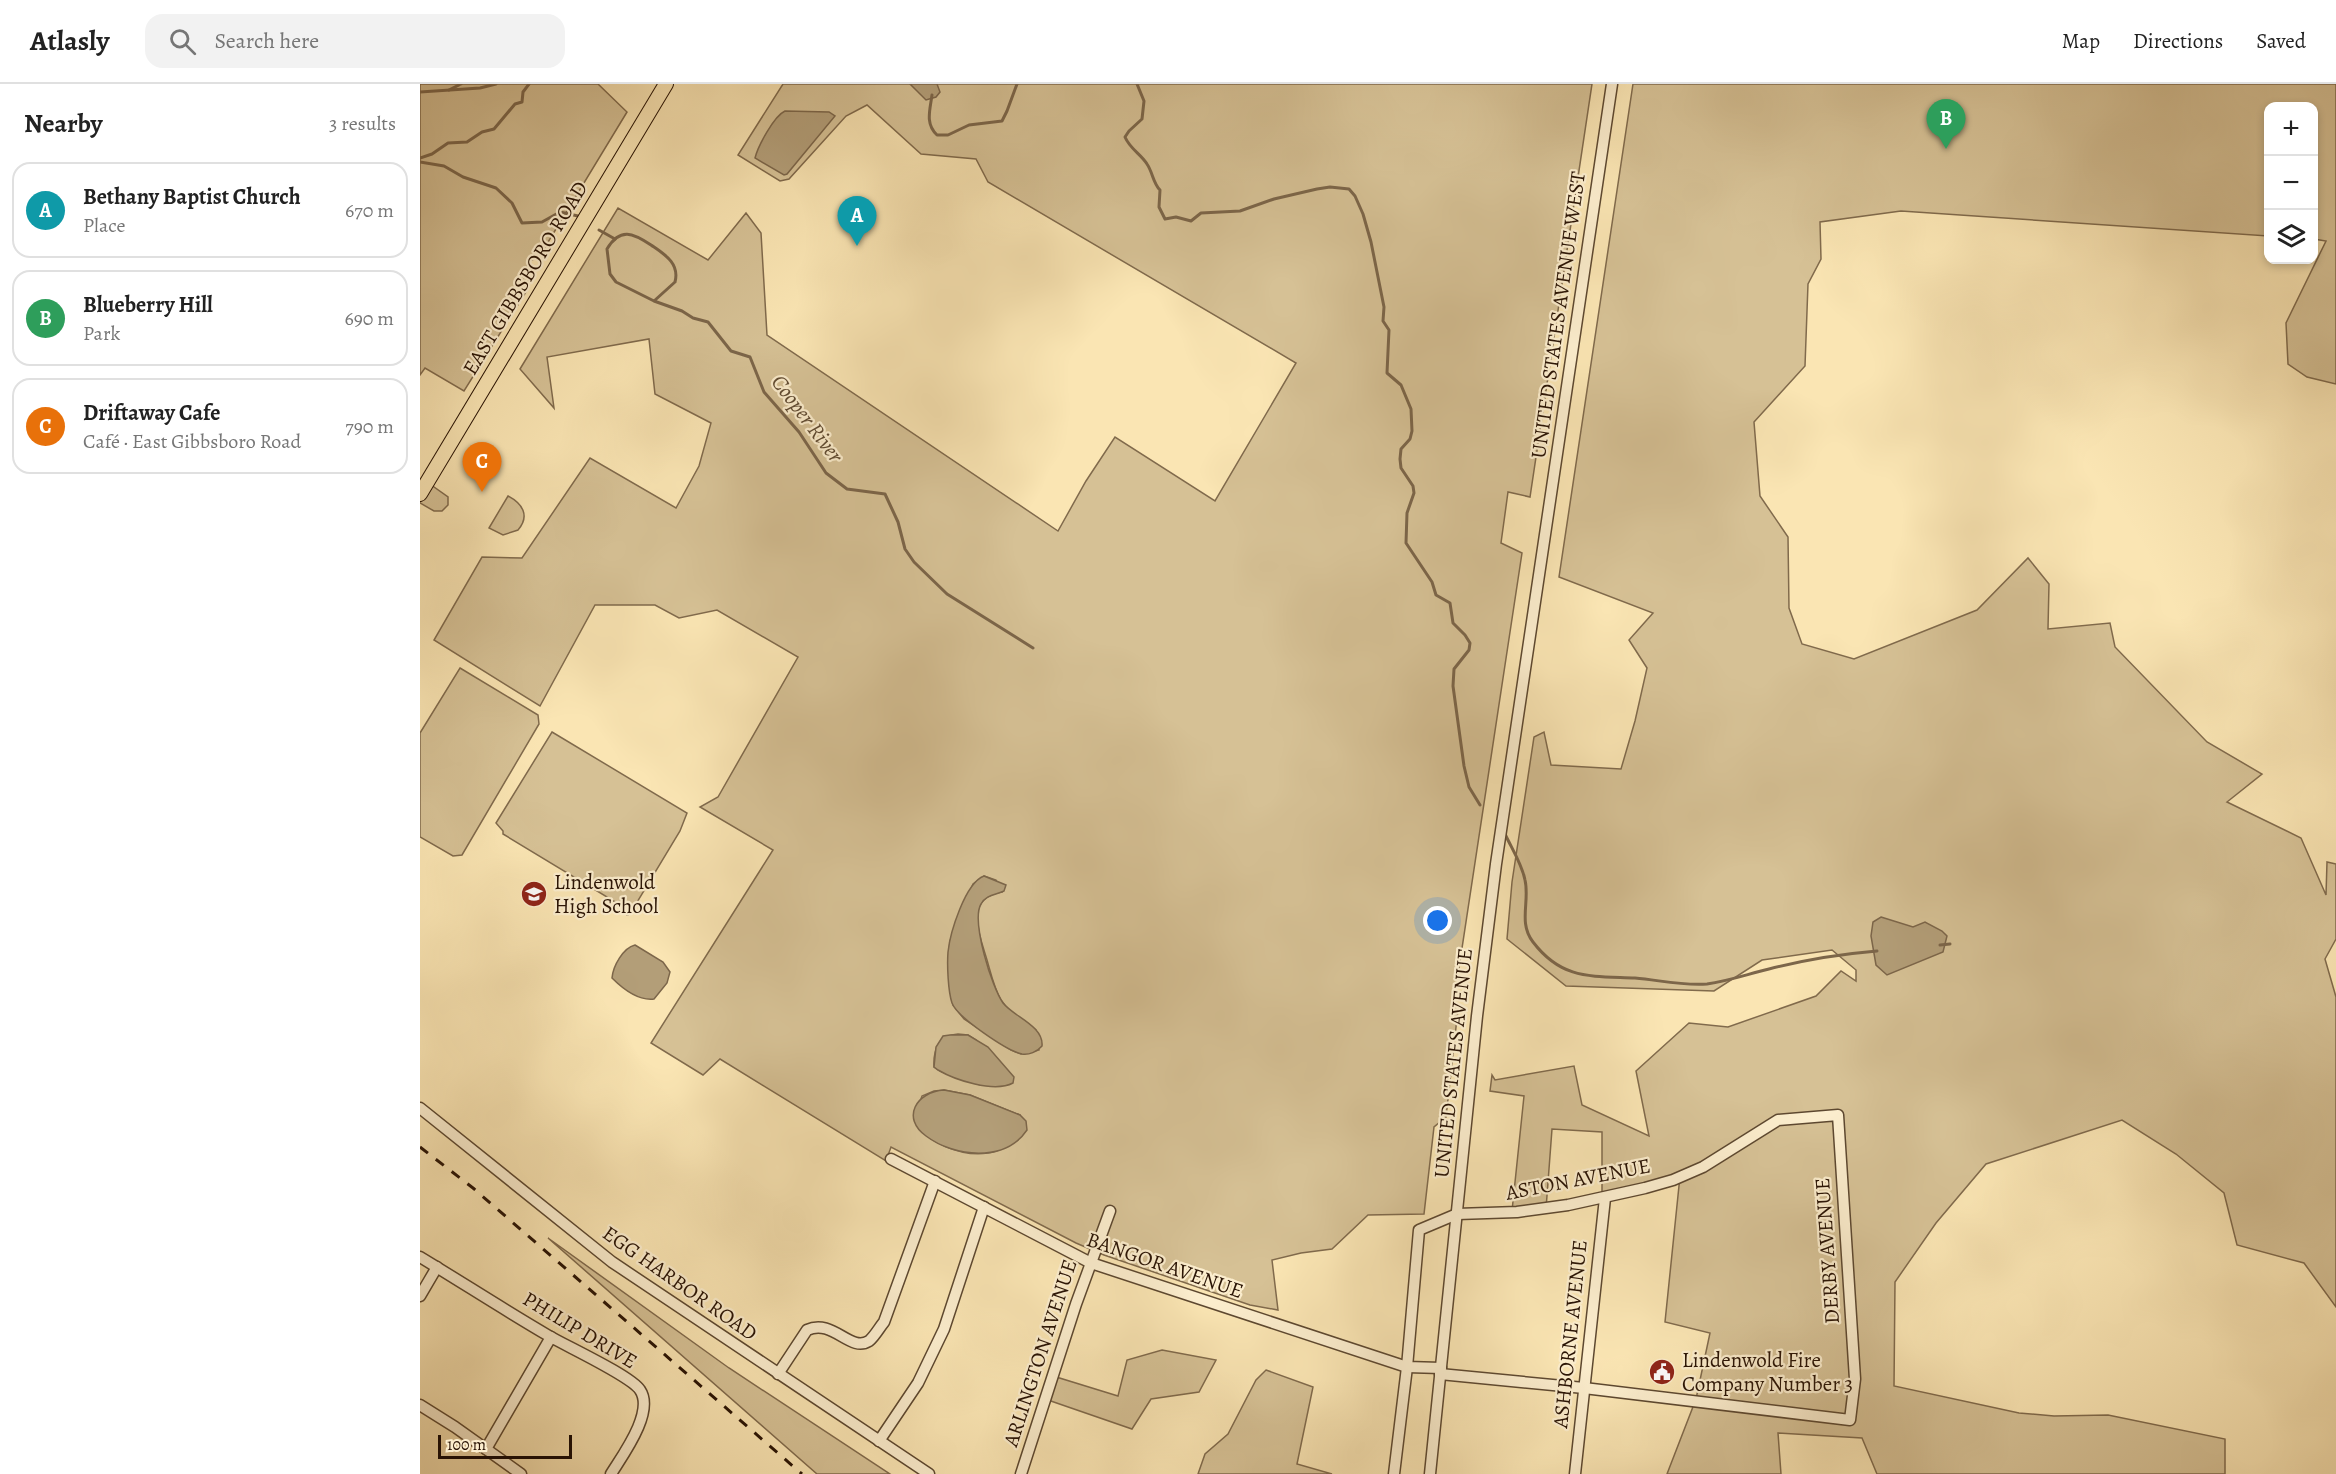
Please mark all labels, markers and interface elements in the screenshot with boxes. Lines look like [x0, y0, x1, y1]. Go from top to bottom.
search box [145, 14, 565, 68]
text: Atlasly [30, 22, 109, 60]
icon: search [166, 25, 199, 58]
text: Search here [214, 26, 319, 56]
text: Map [2062, 27, 2100, 55]
text: Directions [2133, 27, 2223, 55]
text: Saved [2256, 27, 2306, 55]
pin: B [1926, 100, 1966, 149]
map controls [2264, 102, 2318, 264]
button: + [2264, 102, 2318, 156]
text: Nearby [24, 106, 103, 141]
text: 3 results [329, 110, 396, 137]
button: − [2264, 156, 2318, 210]
street label: UNITED STATES AVENUE WEST [1524, 169, 1592, 460]
street label: EAST GIBBSBORO ROAD [456, 176, 594, 380]
text: Bethany Baptist Church [83, 182, 301, 212]
pin: A [838, 196, 876, 246]
text: A [39, 197, 52, 224]
text: 670 m [345, 197, 394, 224]
button: layers [2264, 210, 2318, 264]
text: Place [83, 212, 125, 239]
text: Blueberry Hill [83, 290, 213, 320]
text: B [39, 305, 52, 332]
text: 690 m [344, 305, 394, 332]
text: Park [83, 320, 121, 347]
water label: Cooper River [764, 368, 851, 470]
text: Driftaway Cafe [83, 398, 221, 428]
text: C [39, 413, 52, 440]
text: 790 m [345, 413, 394, 440]
text: Café · East Gibbsboro Road [83, 428, 301, 455]
pin: C [462, 442, 502, 492]
place label: Lindenwold High School [554, 868, 658, 920]
school or university icon: Lindenwold High School [519, 879, 549, 909]
your location [1423, 906, 1452, 935]
street label: UNITED STATES AVENUE [1427, 947, 1479, 1179]
street label: ASTON AVENUE [1502, 1151, 1653, 1207]
street label: DERBY AVENUE [1808, 1177, 1846, 1325]
street label: EGG HARBOR ROAD [597, 1219, 763, 1347]
street label: BANGOR AVENUE [1083, 1225, 1247, 1305]
street label: ASHBORNE AVENUE [1546, 1238, 1594, 1431]
street label: ARLINGTON AVENUE [996, 1256, 1084, 1451]
street label: PHILIP DRIVE [518, 1285, 642, 1375]
place label: Lindenwold Fire Company Number 3 [1682, 1346, 1853, 1398]
public building icon: Lindenwold Fire Company Number 3 [1647, 1357, 1677, 1387]
scale bar [438, 1432, 572, 1460]
text: 100 m [447, 1434, 486, 1456]

